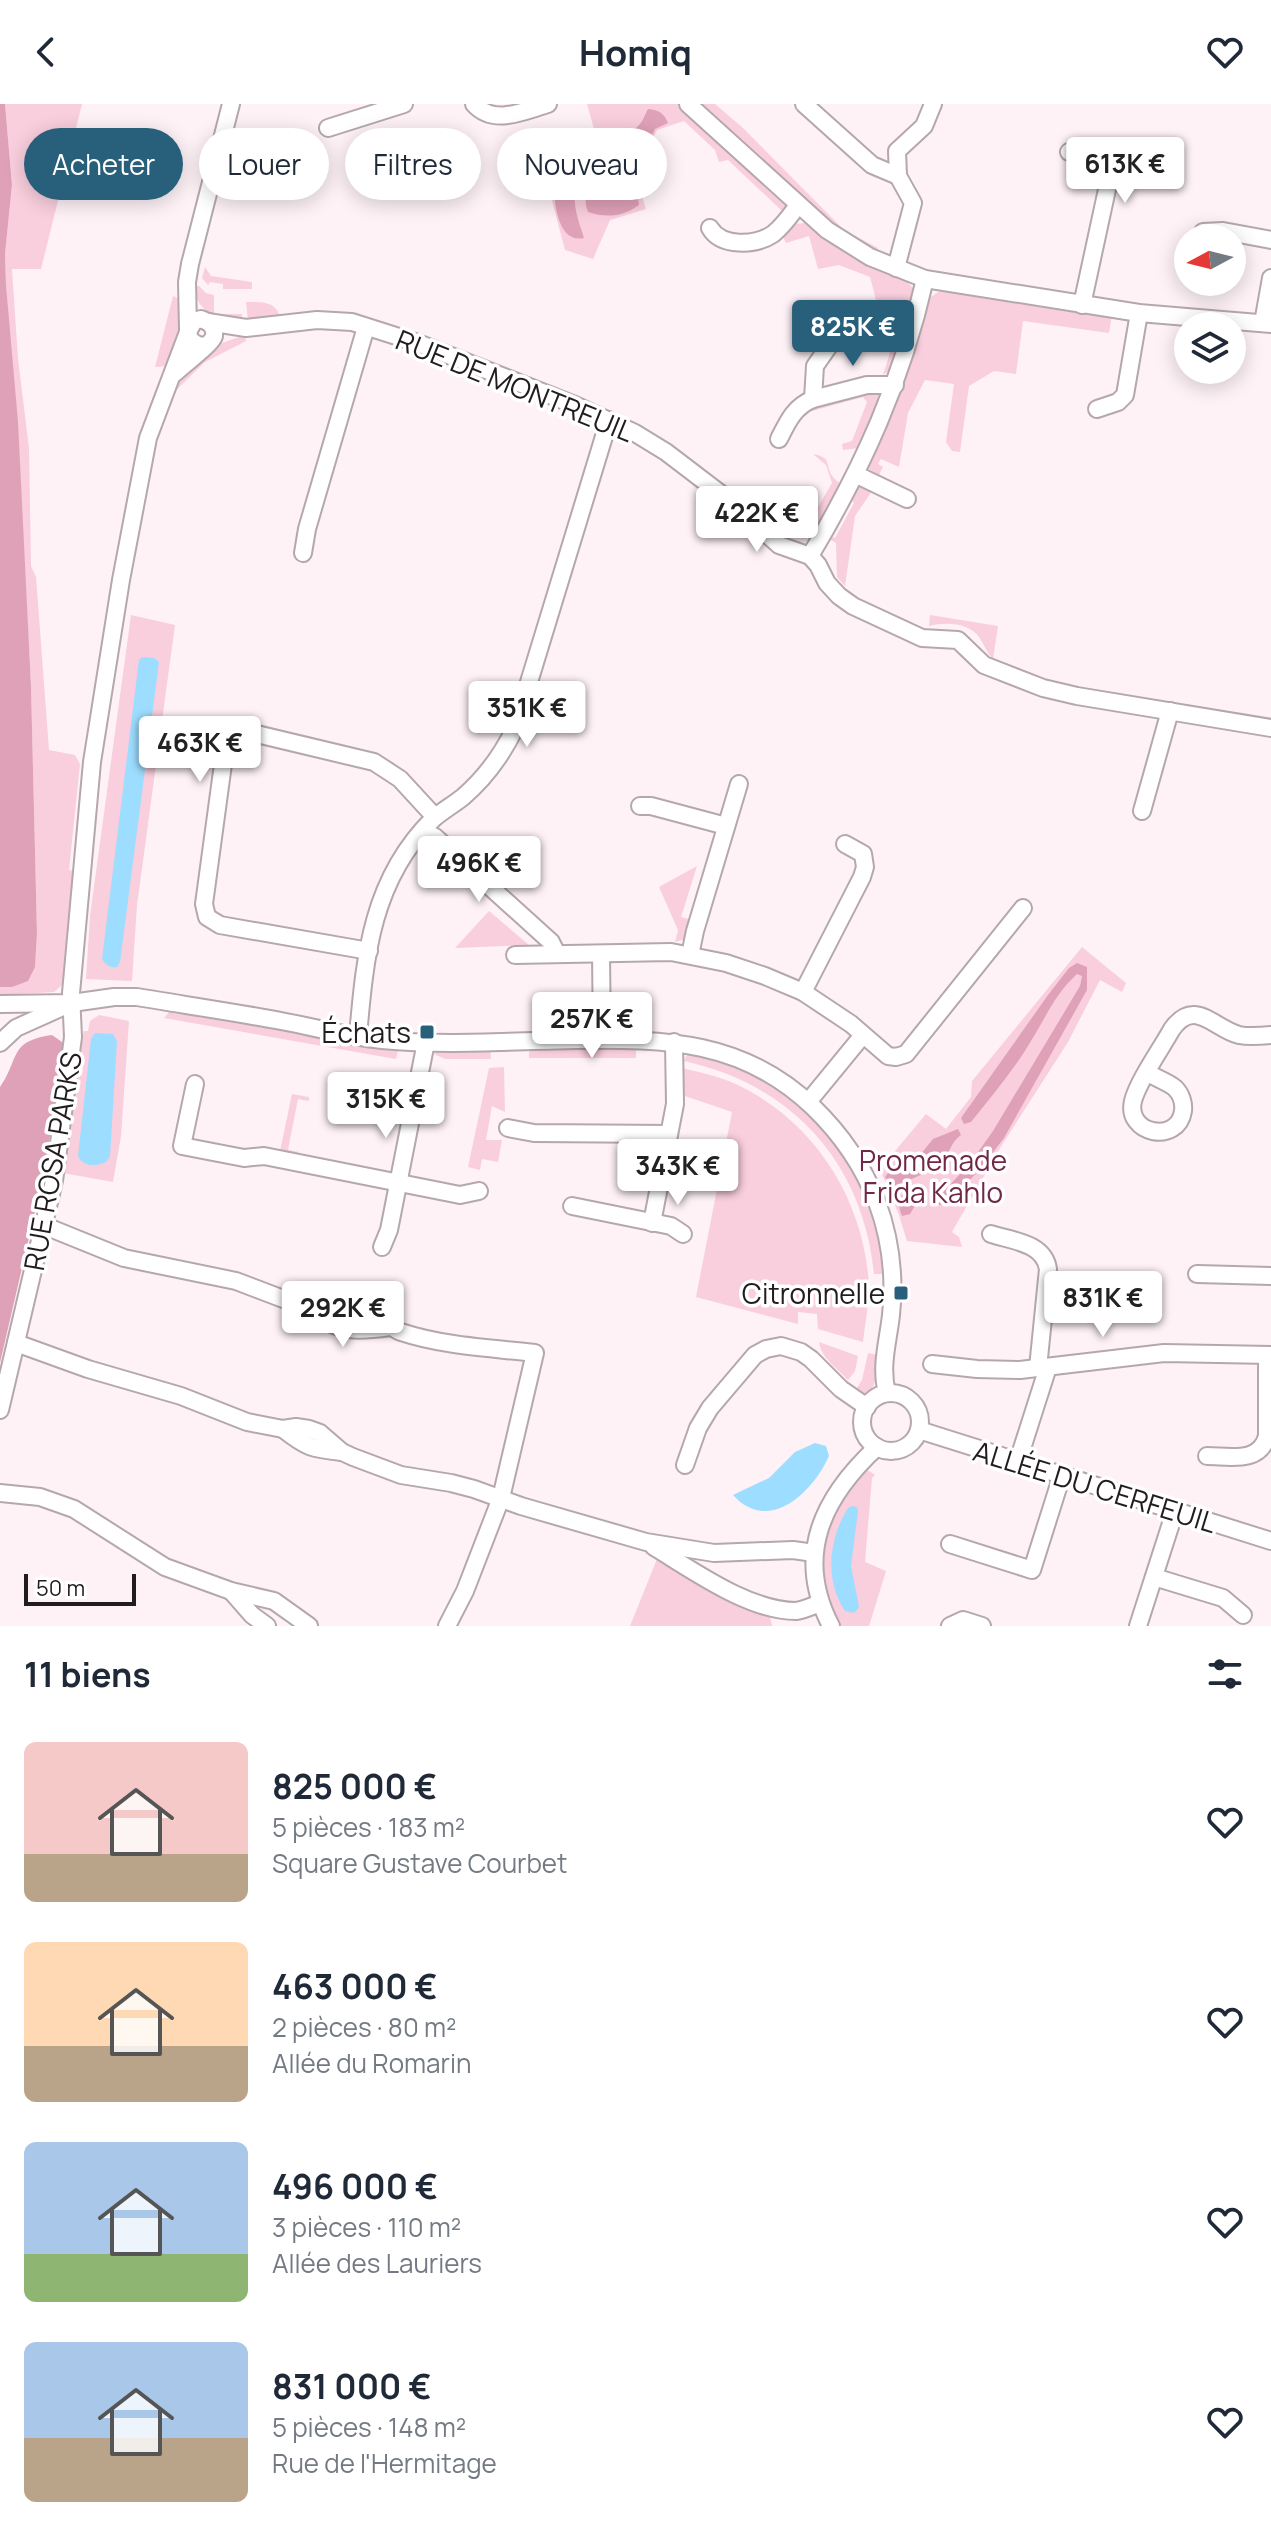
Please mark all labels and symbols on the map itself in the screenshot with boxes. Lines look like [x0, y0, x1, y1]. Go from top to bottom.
pin: 613K € [1060, 137, 1190, 205]
north arrow [1174, 224, 1246, 296]
pin: 825K € [788, 300, 918, 368]
street label: RUE DE MONTREUIL [391, 320, 639, 450]
pin: 422K € [692, 486, 822, 554]
pin: 351K € [462, 681, 592, 749]
pin: 463K € [135, 716, 265, 784]
pin: 496K € [414, 836, 544, 904]
pin: 257K € [527, 992, 657, 1060]
place label: Échats [321, 1013, 411, 1051]
marker: Échats [418, 1023, 436, 1041]
street label: RUE ROSA PARKS [14, 1049, 90, 1273]
pin: 315K € [321, 1072, 451, 1140]
pin: 343K € [613, 1139, 743, 1207]
park label: Promenade Frida Kahlo [859, 1141, 1007, 1211]
pin: 831K € [1038, 1271, 1168, 1339]
place label: Citronnelle [742, 1274, 885, 1312]
pin: 292K € [278, 1281, 408, 1349]
marker: Citronnelle [892, 1284, 910, 1302]
street label: ALLÉE DU CERFEUIL [969, 1431, 1221, 1541]
scale bar [24, 1570, 136, 1606]

